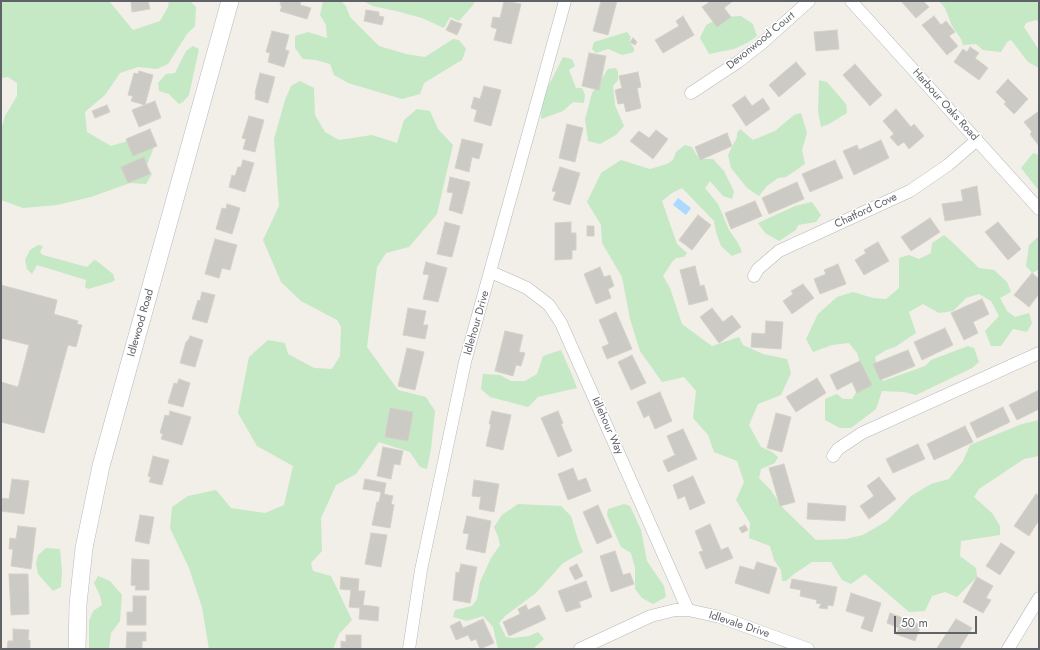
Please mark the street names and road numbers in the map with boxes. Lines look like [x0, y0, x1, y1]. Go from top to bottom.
street label: Devonwood Court [724, 9, 798, 73]
street label: Harbour Oaks Road [909, 66, 981, 144]
street label: Chatford Cove [833, 191, 899, 231]
street label: Idlewood Road [125, 288, 157, 358]
street label: Idlehour Drive [462, 289, 492, 357]
street label: Idlehour Way [588, 395, 626, 457]
street label: Idlevale Drive [707, 609, 771, 641]

